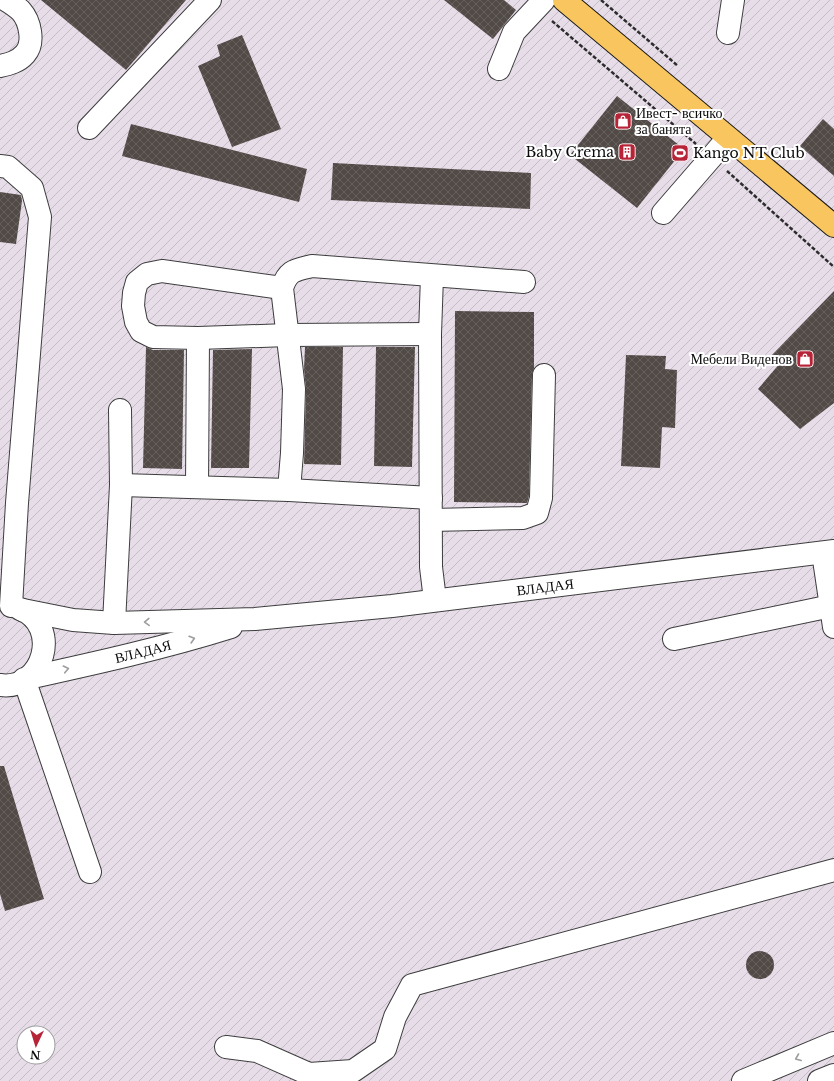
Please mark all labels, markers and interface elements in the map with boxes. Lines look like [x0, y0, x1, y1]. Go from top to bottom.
place label: Ивест- всичко за банята [636, 104, 722, 138]
shop icon: Ивест- всичко за банята [613, 111, 633, 131]
building icon: Baby Crema [617, 142, 637, 162]
place label: Baby Crema [526, 143, 614, 161]
sports icon: Kango NT Club [670, 143, 690, 163]
place label: Kango NT Club [693, 144, 805, 162]
shop icon: Мебели Виденов [795, 349, 815, 369]
place label: Мебели Виденов [691, 350, 792, 368]
street label: ВЛАДАЯ [515, 574, 575, 599]
one-way arrow [144, 618, 150, 627]
one-way arrow [189, 635, 196, 644]
street label: ВЛАДАЯ [113, 636, 173, 667]
one-way arrow [63, 666, 69, 674]
north arrow [16, 1025, 56, 1065]
text: N [29, 1048, 41, 1062]
one-way arrow [794, 1053, 802, 1061]

